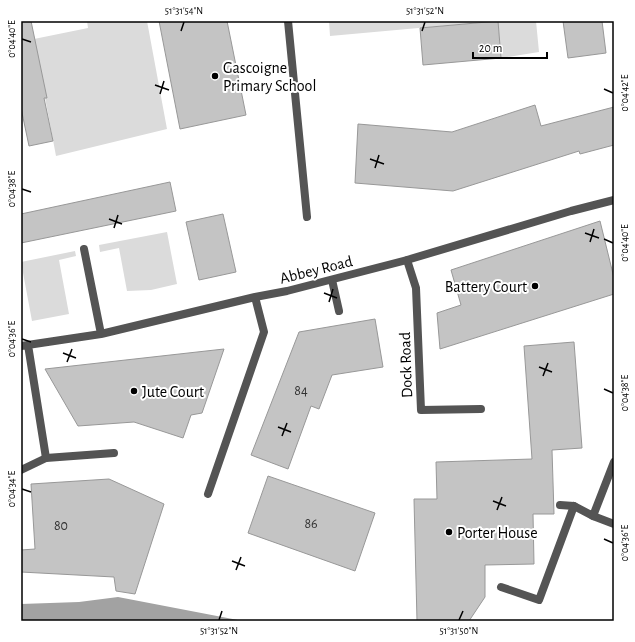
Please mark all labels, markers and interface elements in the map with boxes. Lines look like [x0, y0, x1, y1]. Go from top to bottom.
text: 51°31'54"N [165, 6, 203, 16]
text: 51°31'52"N [406, 6, 444, 16]
text: 0°04'40"E [7, 20, 17, 58]
scale bar [473, 34, 547, 60]
text: 20 m [479, 42, 502, 54]
place label: Gascoigne Primary School [223, 60, 316, 95]
marker: Gascoigne Primary School [210, 71, 220, 81]
text: 0°04'42"E [620, 74, 630, 111]
text: 0°04'38"E [7, 171, 17, 207]
text: 0°04'40"E [620, 224, 630, 262]
street label: Abbey Road [278, 253, 355, 288]
place label: Battery Court [445, 279, 527, 296]
marker: Battery Court [530, 281, 540, 291]
text: 0°04'36"E [7, 321, 17, 357]
street label: Dock Road [397, 332, 415, 398]
text: 0°04'38"E [620, 375, 630, 411]
place label: Jute Court [142, 384, 204, 400]
house number: 84 [294, 384, 308, 398]
marker: Jute Court [129, 386, 139, 396]
text: 0°04'34"E [7, 471, 17, 507]
house number: 86 [304, 517, 318, 531]
house number: 80 [54, 519, 68, 533]
place label: Porter House [457, 525, 538, 541]
text: 0°04'36"E [620, 525, 630, 561]
marker: Porter House [444, 527, 454, 537]
text: 51°31'52"N [200, 626, 238, 636]
text: 51°31'50"N [440, 626, 478, 636]

